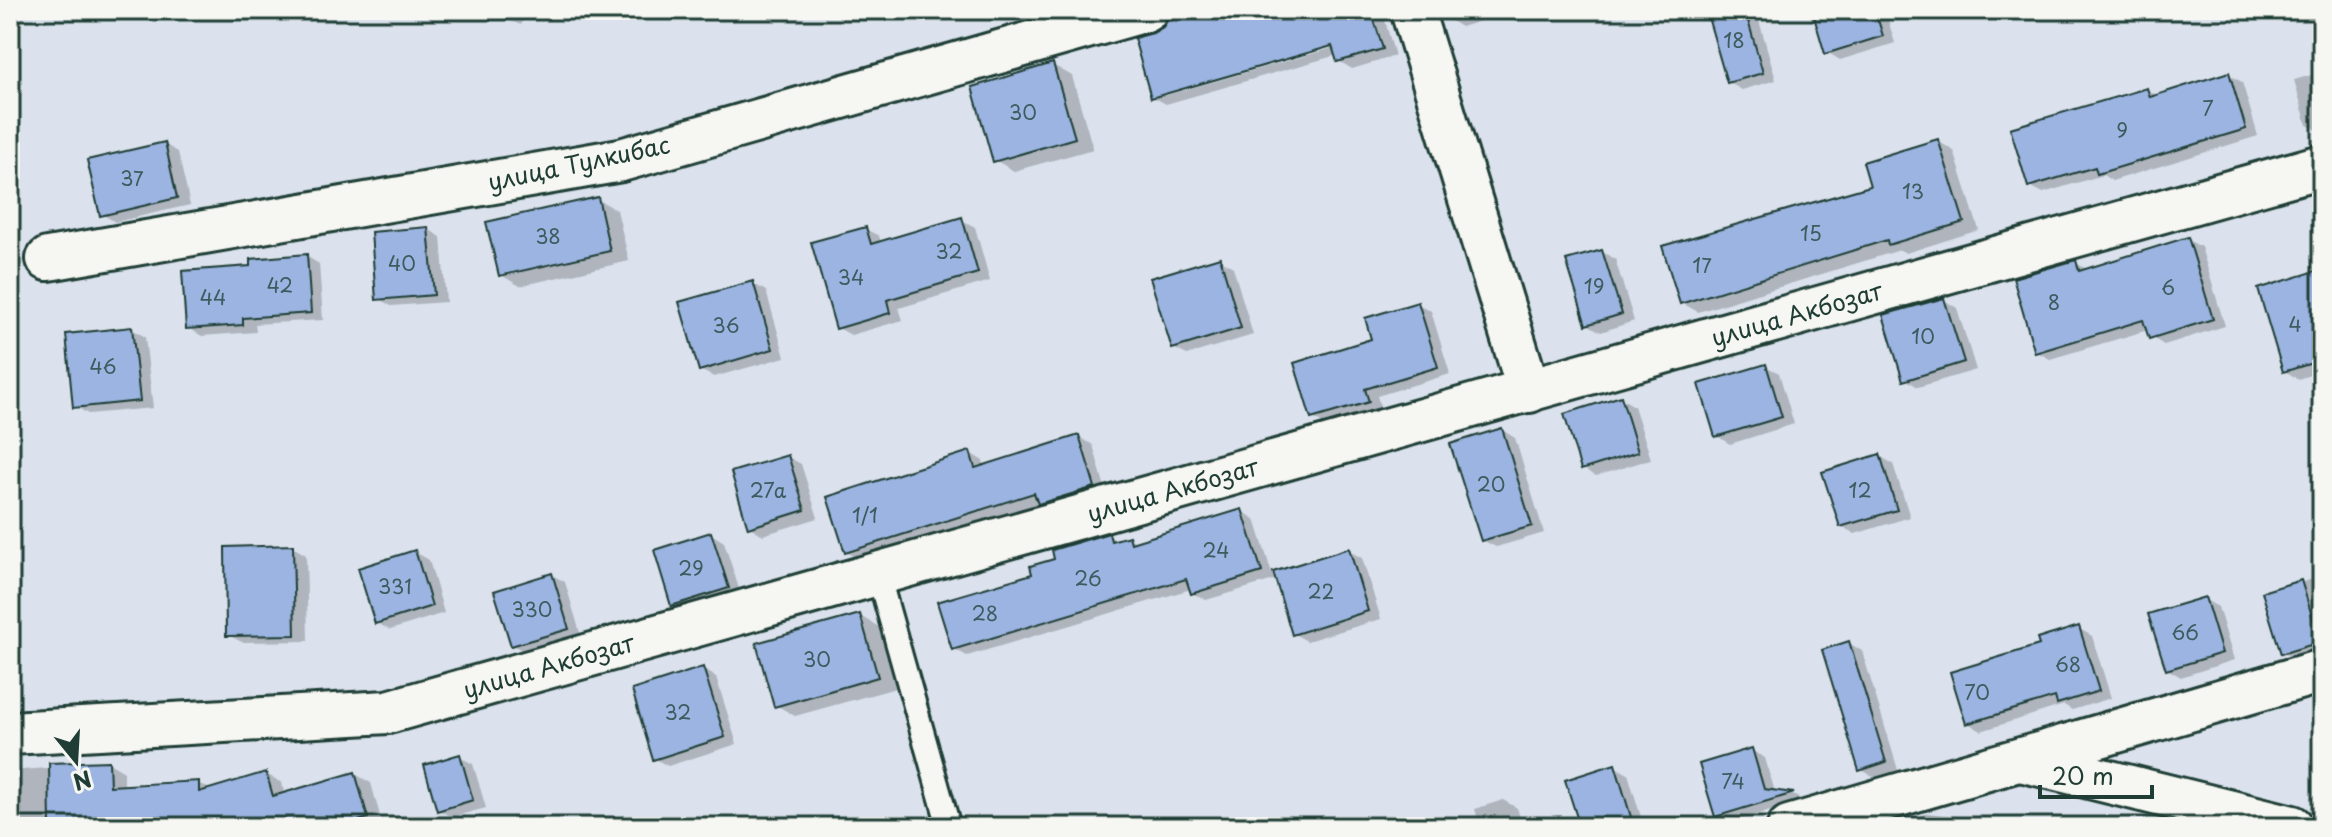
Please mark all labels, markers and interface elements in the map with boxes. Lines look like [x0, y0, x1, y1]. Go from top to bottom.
house number: 18 [1723, 25, 1745, 55]
house number: 7 [2202, 93, 2214, 123]
house number: 30 [1009, 97, 1037, 127]
house number: 9 [2116, 115, 2128, 145]
street label: улица Тулкибас [484, 125, 673, 199]
house number: 37 [120, 163, 144, 193]
house number: 13 [1902, 176, 1924, 206]
house number: 15 [1800, 218, 1822, 248]
house number: 38 [535, 221, 561, 251]
house number: 32 [936, 236, 962, 266]
house number: 40 [388, 248, 416, 278]
house number: 17 [1692, 250, 1712, 280]
house number: 34 [838, 262, 864, 292]
house number: 42 [267, 270, 293, 300]
house number: 19 [1584, 271, 1604, 301]
street label: улица Акбозат [1707, 271, 1887, 355]
house number: 6 [2161, 272, 2175, 302]
house number: 44 [200, 282, 226, 312]
house number: 8 [2048, 287, 2060, 317]
house number: 4 [2288, 309, 2302, 339]
house number: 36 [712, 310, 740, 340]
house number: 10 [1911, 321, 1935, 351]
house number: 46 [89, 351, 117, 381]
street label: улица Акбозат [1083, 447, 1263, 531]
house number: 20 [1477, 469, 1505, 499]
house number: 27а [750, 475, 787, 505]
house number: 12 [1848, 475, 1872, 505]
house number: 1/1 [852, 500, 878, 530]
house number: 24 [1203, 535, 1229, 565]
house number: 29 [678, 553, 704, 583]
house number: 26 [1074, 563, 1102, 593]
house number: 331 [378, 571, 412, 601]
house number: 22 [1308, 576, 1334, 606]
house number: 330 [512, 594, 552, 624]
house number: 28 [972, 598, 998, 628]
house number: 66 [2171, 617, 2199, 647]
street label: улица Акбозат [459, 623, 639, 707]
house number: 30 [803, 644, 831, 674]
house number: 68 [2055, 649, 2081, 679]
house number: 70 [1964, 677, 1990, 707]
house number: 32 [665, 697, 691, 727]
north arrow [36, 721, 116, 801]
scale bar [2040, 749, 2152, 799]
text: 20 m [2052, 757, 2114, 793]
text: N [69, 763, 96, 800]
house number: 74 [1721, 766, 1745, 796]

